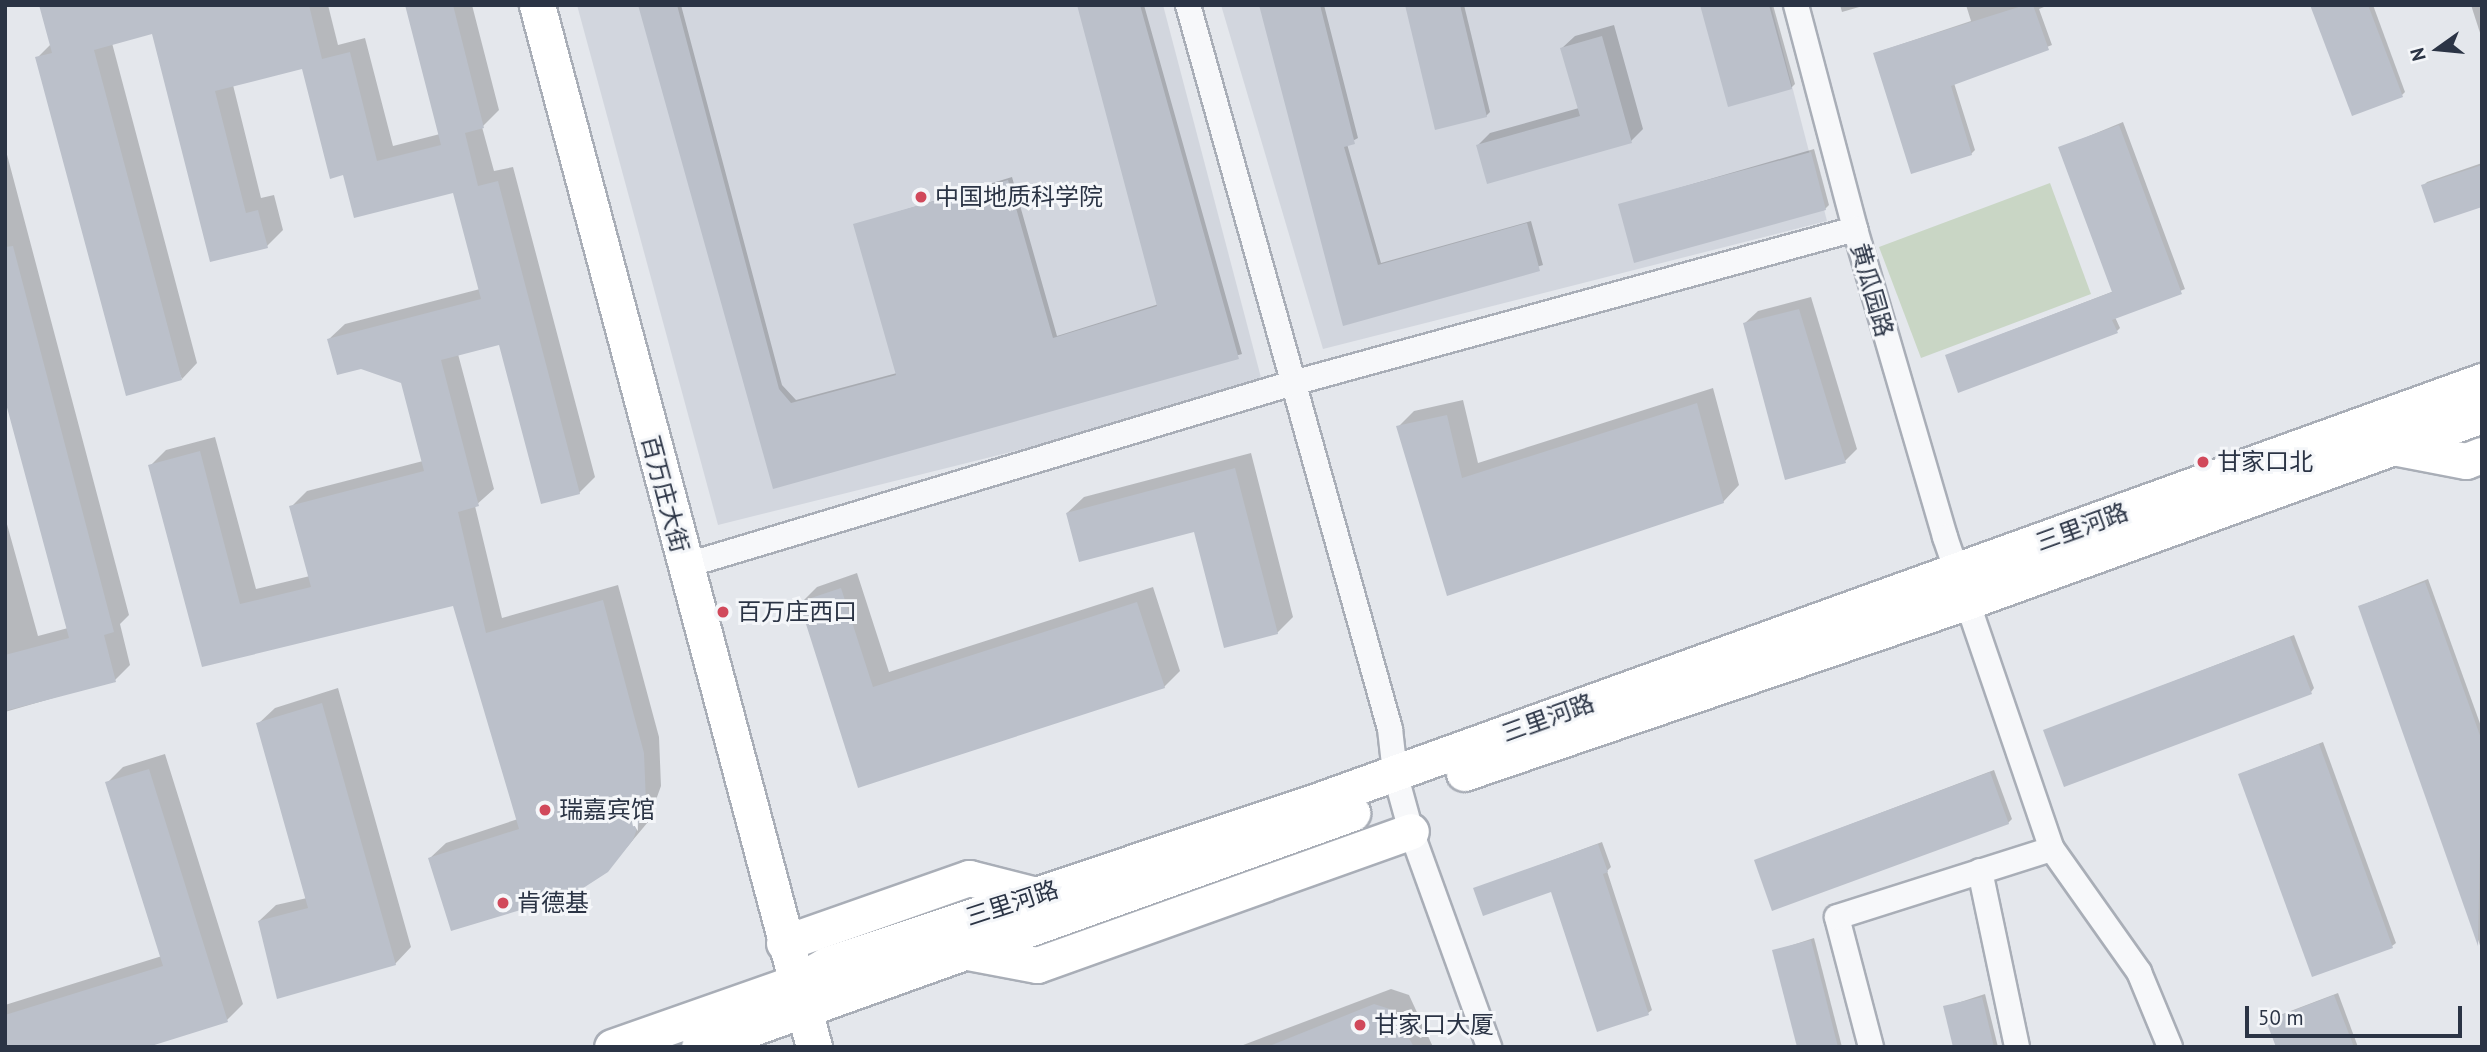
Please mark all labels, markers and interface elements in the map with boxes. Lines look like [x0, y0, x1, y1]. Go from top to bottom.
north arrow [2403, 14, 2473, 84]
text: N [2405, 45, 2431, 64]
place label: 中国地质科学院 [935, 183, 1103, 211]
marker: 中国地质科学院 [913, 189, 929, 205]
street label: 黄瓜园路 [1845, 240, 1899, 340]
street label: 百万庄大街 [636, 432, 694, 556]
place label: 甘家口北 [2217, 448, 2313, 476]
marker: 甘家口北 [2195, 454, 2211, 470]
street label: 三里河路 [2032, 497, 2132, 557]
place label: 百万庄西口 [737, 598, 857, 626]
marker: 百万庄西口 [715, 604, 731, 620]
street label: 三里河路 [1498, 688, 1598, 748]
place label: 瑞嘉宾馆 [559, 796, 655, 824]
marker: 瑞嘉宾馆 [537, 802, 553, 818]
street label: 三里河路 [962, 874, 1062, 932]
place label: 肯德基 [517, 889, 589, 917]
marker: 肯德基 [495, 895, 511, 911]
scale bar [2249, 992, 2466, 1036]
text: 50 m [2258, 1004, 2304, 1031]
place label: 甘家口大厦 [1374, 1011, 1494, 1039]
marker: 甘家口大厦 [1352, 1017, 1368, 1033]

